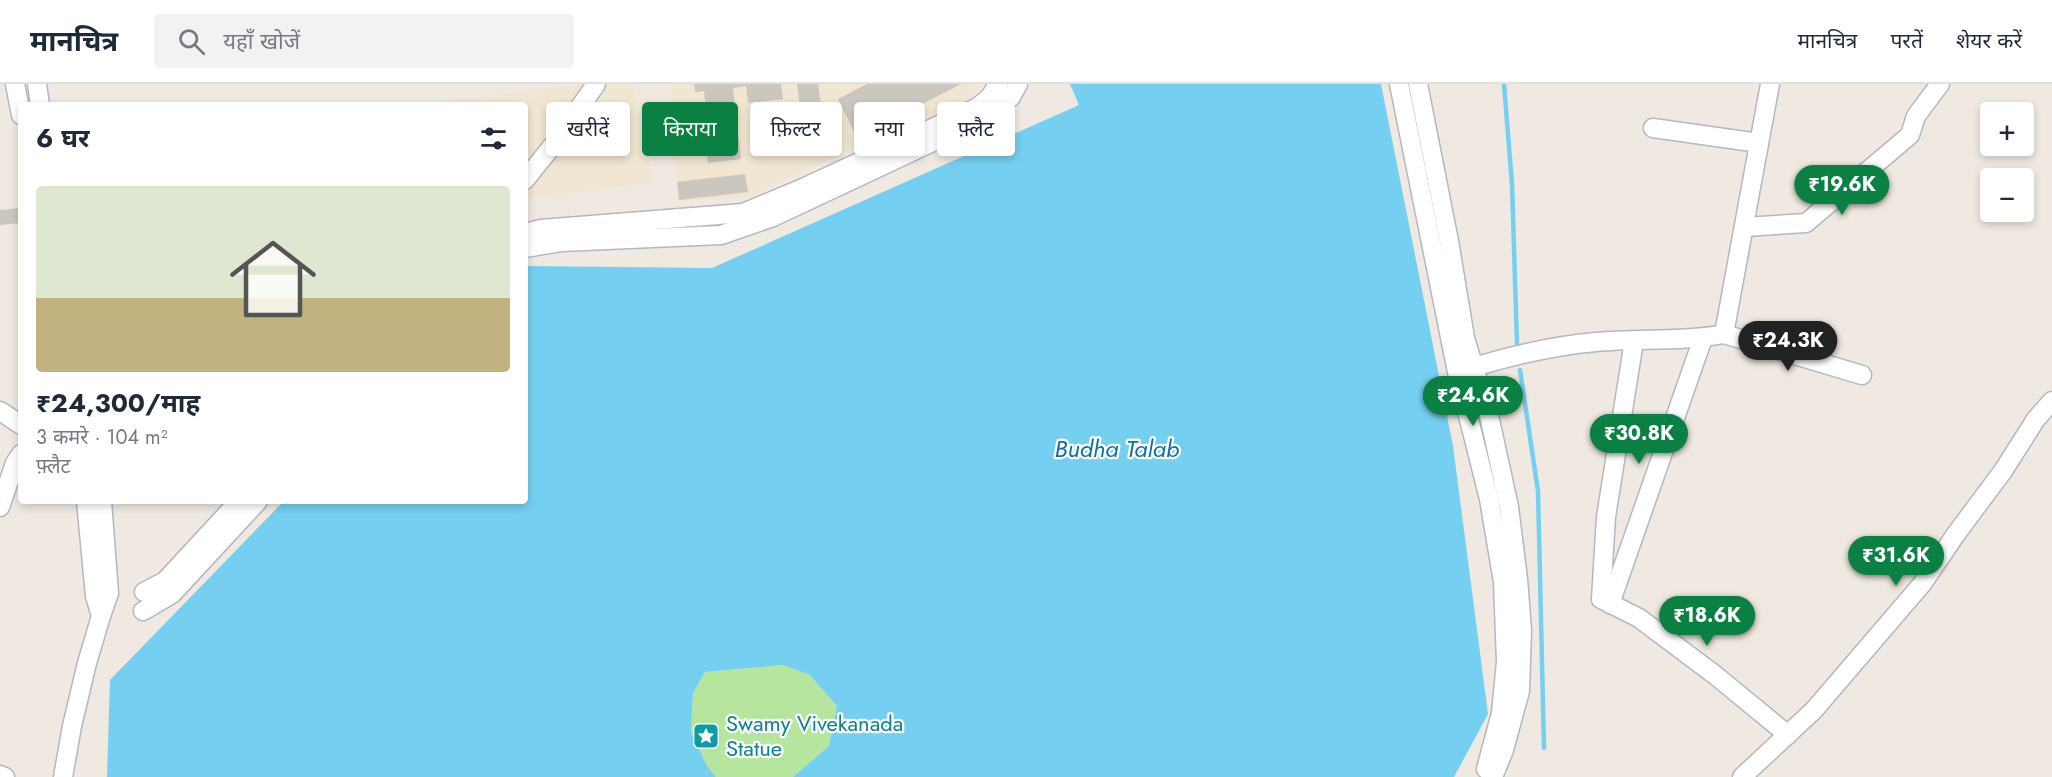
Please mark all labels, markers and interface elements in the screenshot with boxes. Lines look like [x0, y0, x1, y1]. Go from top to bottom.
search box [154, 14, 574, 68]
text: मानचित्र [30, 21, 118, 62]
icon: search [175, 25, 208, 58]
text: यहाँ खोजें [223, 25, 300, 57]
text: मानचित्र [1797, 26, 1857, 56]
text: परतें [1890, 26, 1923, 56]
text: शेयर करें [1956, 26, 2022, 56]
chip: खरीदें [546, 102, 630, 156]
chip: किराया [642, 102, 738, 156]
chip: फ़िल्टर [750, 102, 842, 156]
chip: नया [854, 102, 925, 156]
chip: फ़्लैट [937, 102, 1015, 156]
map controls [1980, 102, 2034, 222]
button: + [1980, 102, 2034, 156]
text: 6 घर [36, 119, 90, 157]
icon: filters [477, 122, 510, 155]
pin: ₹19.6K [1793, 165, 1891, 216]
button: − [1980, 168, 2034, 222]
text: ₹19.6K [1808, 170, 1876, 199]
icon: home [219, 225, 327, 333]
pin: ₹24.3K [1739, 321, 1837, 372]
text: ₹24.3K [1752, 326, 1824, 355]
pin: ₹24.6K [1424, 376, 1522, 427]
text: ₹24.6K [1437, 381, 1509, 410]
text: ₹24,300/माह [36, 384, 200, 422]
pin: ₹30.8K [1590, 414, 1688, 465]
text: ₹30.8K [1604, 419, 1674, 448]
text: 3 कमरे · 104 m² [36, 423, 168, 452]
water label: Budha Talab [1055, 431, 1179, 466]
text: फ़्लैट [36, 452, 71, 481]
pin: ₹31.6K [1847, 536, 1945, 587]
text: ₹31.6K [1862, 541, 1930, 570]
pin: ₹18.6K [1658, 596, 1756, 647]
text: ₹18.6K [1673, 601, 1741, 630]
place label: Swamy Vivekanada Statue [726, 707, 903, 764]
place icon: Swamy Vivekanada Statue [691, 721, 721, 751]

